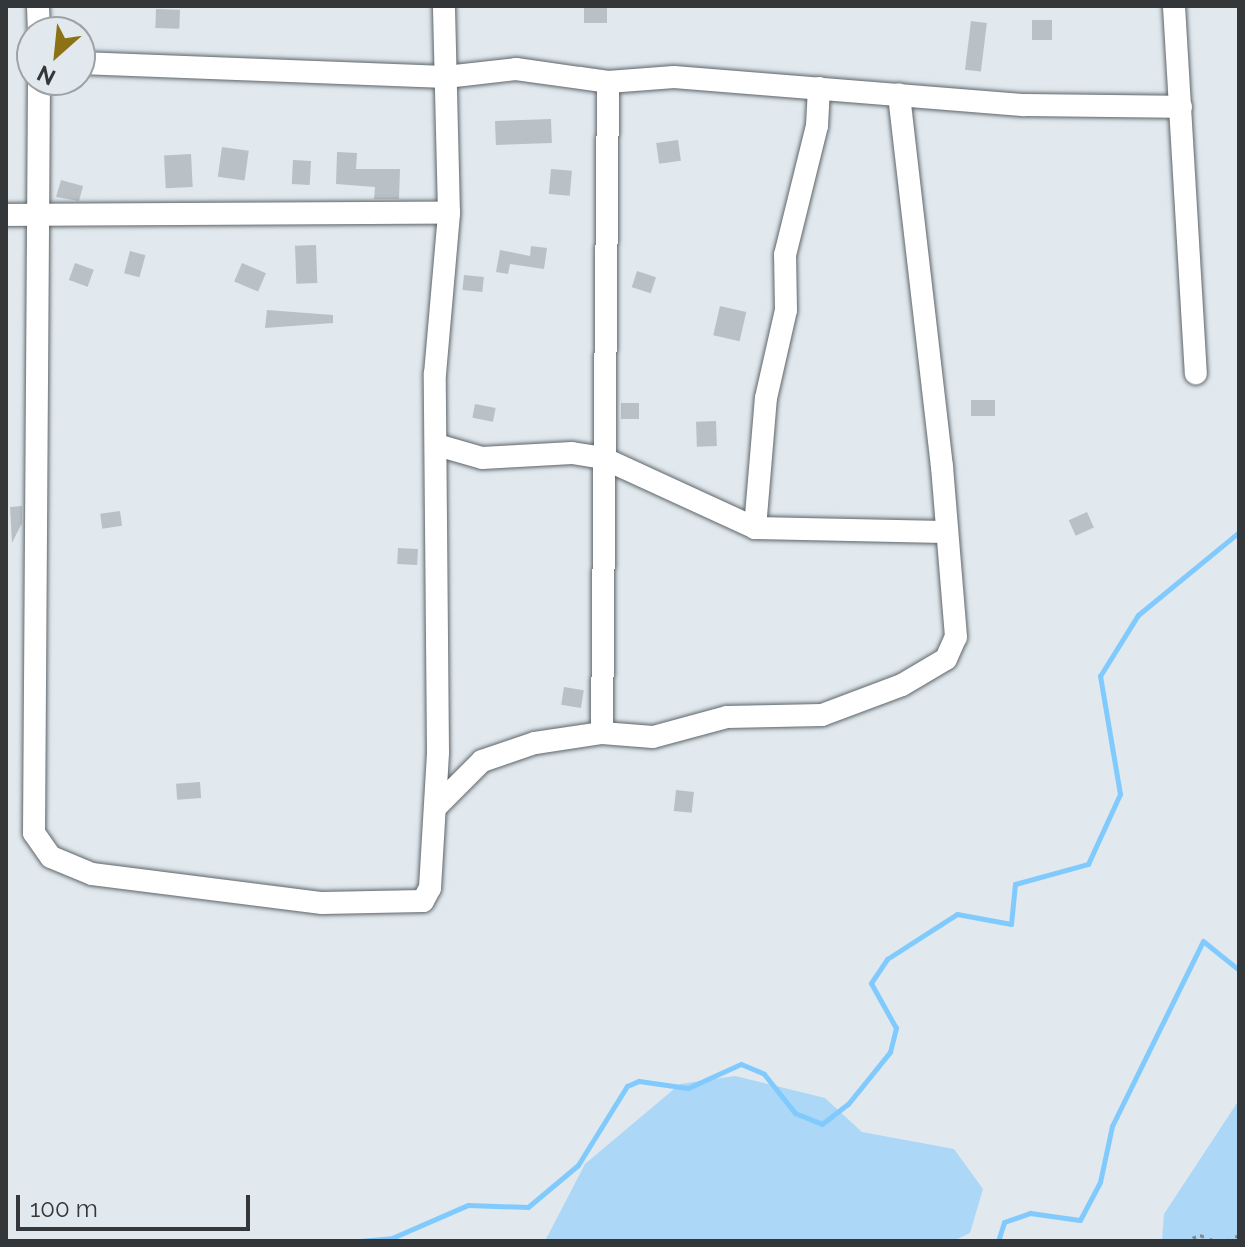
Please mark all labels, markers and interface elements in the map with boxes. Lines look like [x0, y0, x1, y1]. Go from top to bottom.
north arrow [16, 16, 96, 96]
text: N [33, 60, 59, 91]
scale bar [20, 1179, 254, 1229]
text: 100 m [30, 1194, 98, 1223]

